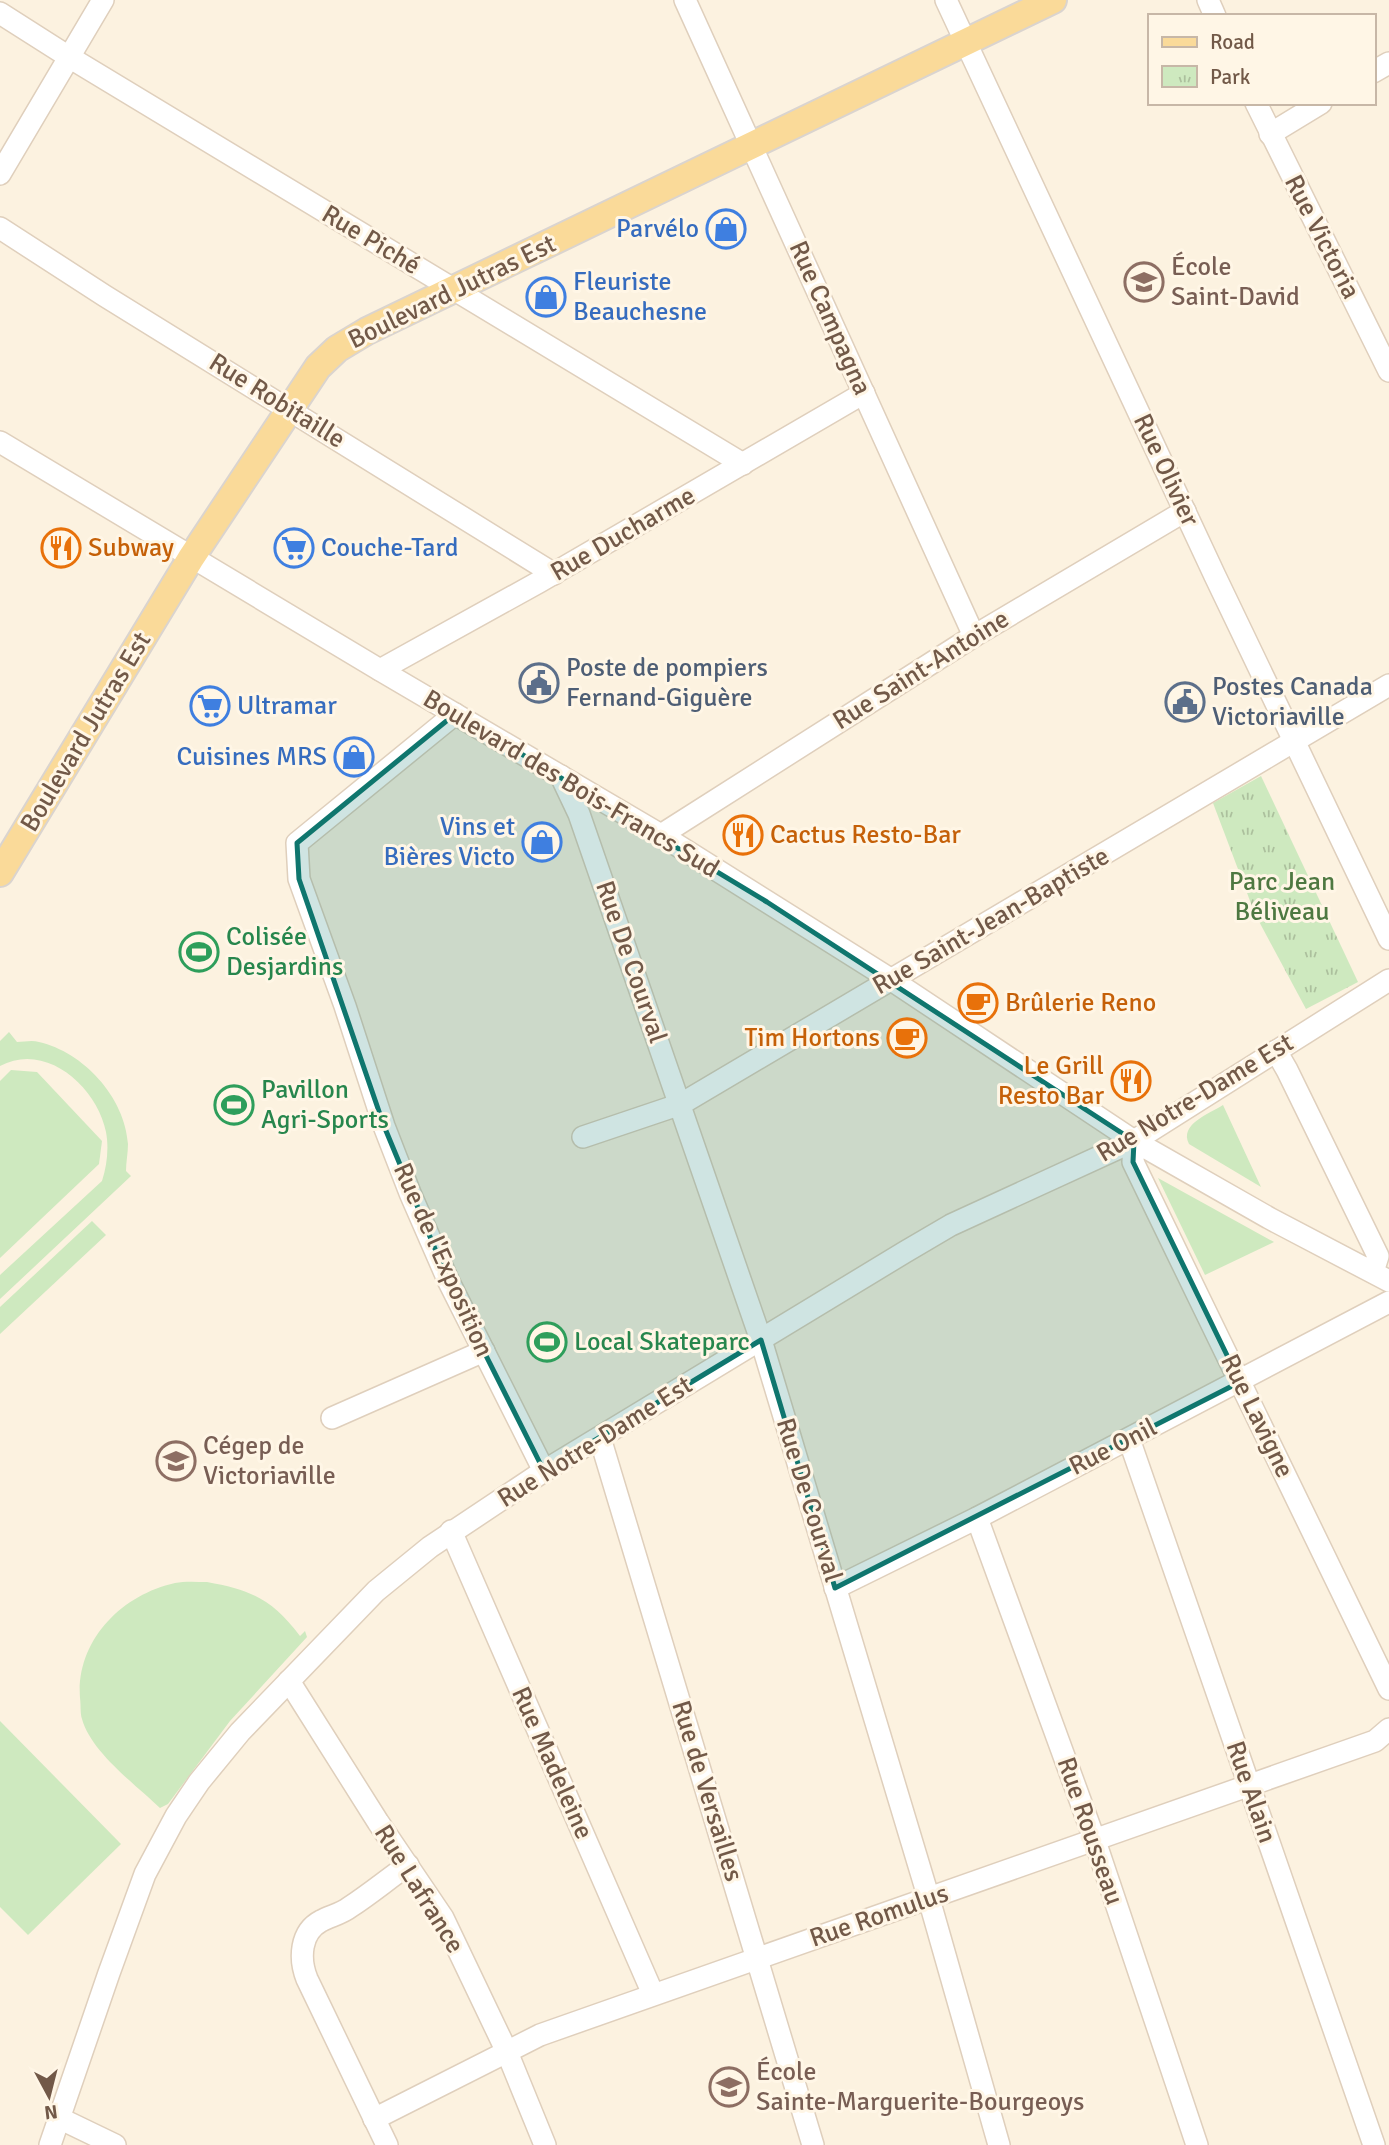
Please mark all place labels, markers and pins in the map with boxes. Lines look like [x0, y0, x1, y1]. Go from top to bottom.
shop icon: Parvélo [705, 208, 747, 250]
place label: Parvélo [616, 213, 699, 245]
place label: École Saint-David [1171, 251, 1300, 313]
school or university icon: École Saint-David [1123, 261, 1165, 303]
place label: Fleuriste Beauchesne [573, 266, 707, 328]
shop icon: Fleuriste Beauchesne [525, 276, 567, 318]
restaurant icon: Subway [40, 527, 82, 569]
supermarket icon: Couche-Tard [273, 527, 315, 569]
place label: Subway [88, 532, 174, 564]
place label: Couche-Tard [321, 532, 459, 564]
place label: Poste de pompiers Fernand-Giguère [566, 652, 768, 714]
public building icon: Poste de pompiers Fernand-Giguère [518, 662, 560, 704]
place label: Postes Canada Victoriaville [1212, 671, 1373, 733]
public building icon: Postes Canada Victoriaville [1164, 681, 1206, 723]
supermarket icon: Ultramar [189, 685, 231, 727]
place label: Ultramar [237, 690, 337, 722]
shop icon: Cuisines MRS [333, 736, 375, 778]
place label: Cuisines MRS [176, 741, 327, 773]
place label: Vins et Bières Victo [383, 811, 515, 873]
restaurant icon: Cactus Resto-Bar [722, 814, 764, 856]
place label: Cactus Resto-Bar [770, 819, 961, 851]
shop icon: Vins et Bières Victo [521, 821, 563, 863]
place label: Colisée Desjardins [226, 921, 343, 983]
sports icon: Colisée Desjardins [178, 931, 220, 973]
cafe icon: Brûlerie Reno [957, 982, 999, 1024]
place label: Brûlerie Reno [1005, 987, 1156, 1019]
cafe icon: Tim Hortons [886, 1017, 928, 1059]
place label: Tim Hortons [745, 1022, 880, 1054]
place label: Le Grill Resto Bar [998, 1050, 1104, 1112]
restaurant icon: Le Grill Resto Bar [1110, 1060, 1152, 1102]
place label: Pavillon Agri-Sports [261, 1074, 389, 1136]
sports icon: Pavillon Agri-Sports [213, 1084, 255, 1126]
sports icon: Local Skateparc [526, 1321, 568, 1363]
place label: Local Skateparc [574, 1326, 750, 1358]
place label: Cégep de Victoriaville [203, 1430, 336, 1492]
school or university icon: Cégep de Victoriaville [155, 1440, 197, 1482]
place label: École Sainte-Marguerite-Bourgeoys [756, 2056, 1084, 2118]
school or university icon: École Sainte-Marguerite-Bourgeoys [708, 2066, 750, 2108]

